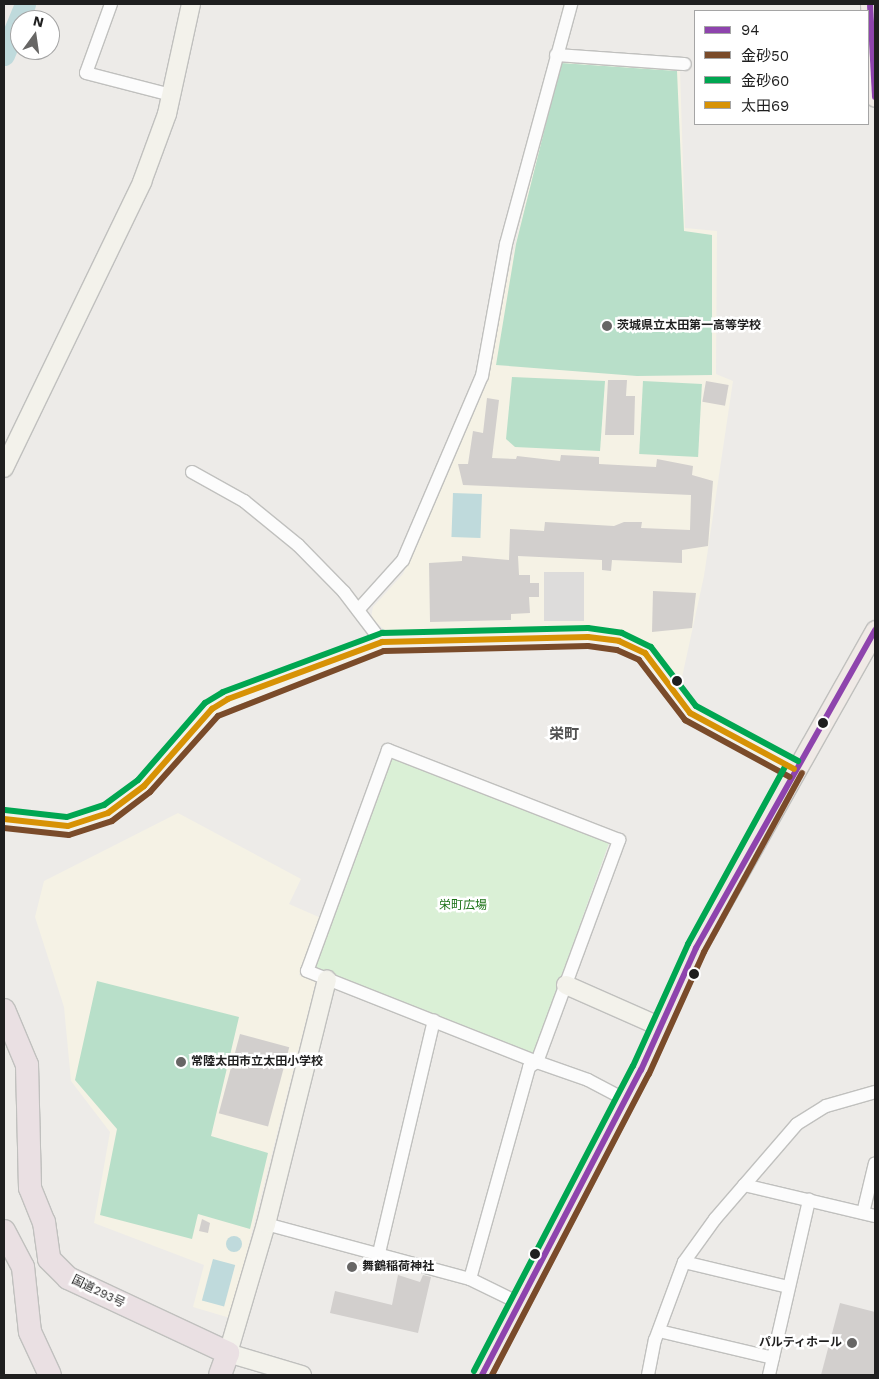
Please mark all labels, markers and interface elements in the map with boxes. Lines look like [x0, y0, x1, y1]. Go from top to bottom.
north arrow [10, 10, 60, 60]
legend [694, 10, 869, 125]
text: N [31, 12, 45, 30]
text: 94 [741, 21, 759, 39]
text: 金砂50 [741, 47, 789, 65]
text: 金砂60 [741, 72, 789, 90]
text: 太田69 [741, 97, 789, 115]
place label: 茨城県立太田第一高等学校 [617, 319, 761, 333]
marker: 茨城県立太田第一高等学校 [601, 320, 613, 332]
unlabelled marker [672, 676, 682, 686]
unlabelled marker [818, 718, 828, 728]
district label: 栄町 [549, 726, 579, 744]
park label: 栄町広場 [439, 899, 487, 913]
unlabelled marker [689, 969, 699, 979]
place label: 常陸太田市立太田小学校 [191, 1055, 323, 1069]
marker: 常陸太田市立太田小学校 [175, 1056, 187, 1068]
unlabelled marker [530, 1249, 540, 1259]
place label: 舞鶴稲荷神社 [362, 1260, 434, 1274]
marker: 舞鶴稲荷神社 [346, 1261, 358, 1273]
street label: 国道293号 [69, 1273, 127, 1311]
place label: パルティホール [758, 1336, 842, 1350]
marker: パルティホール [846, 1337, 858, 1349]

